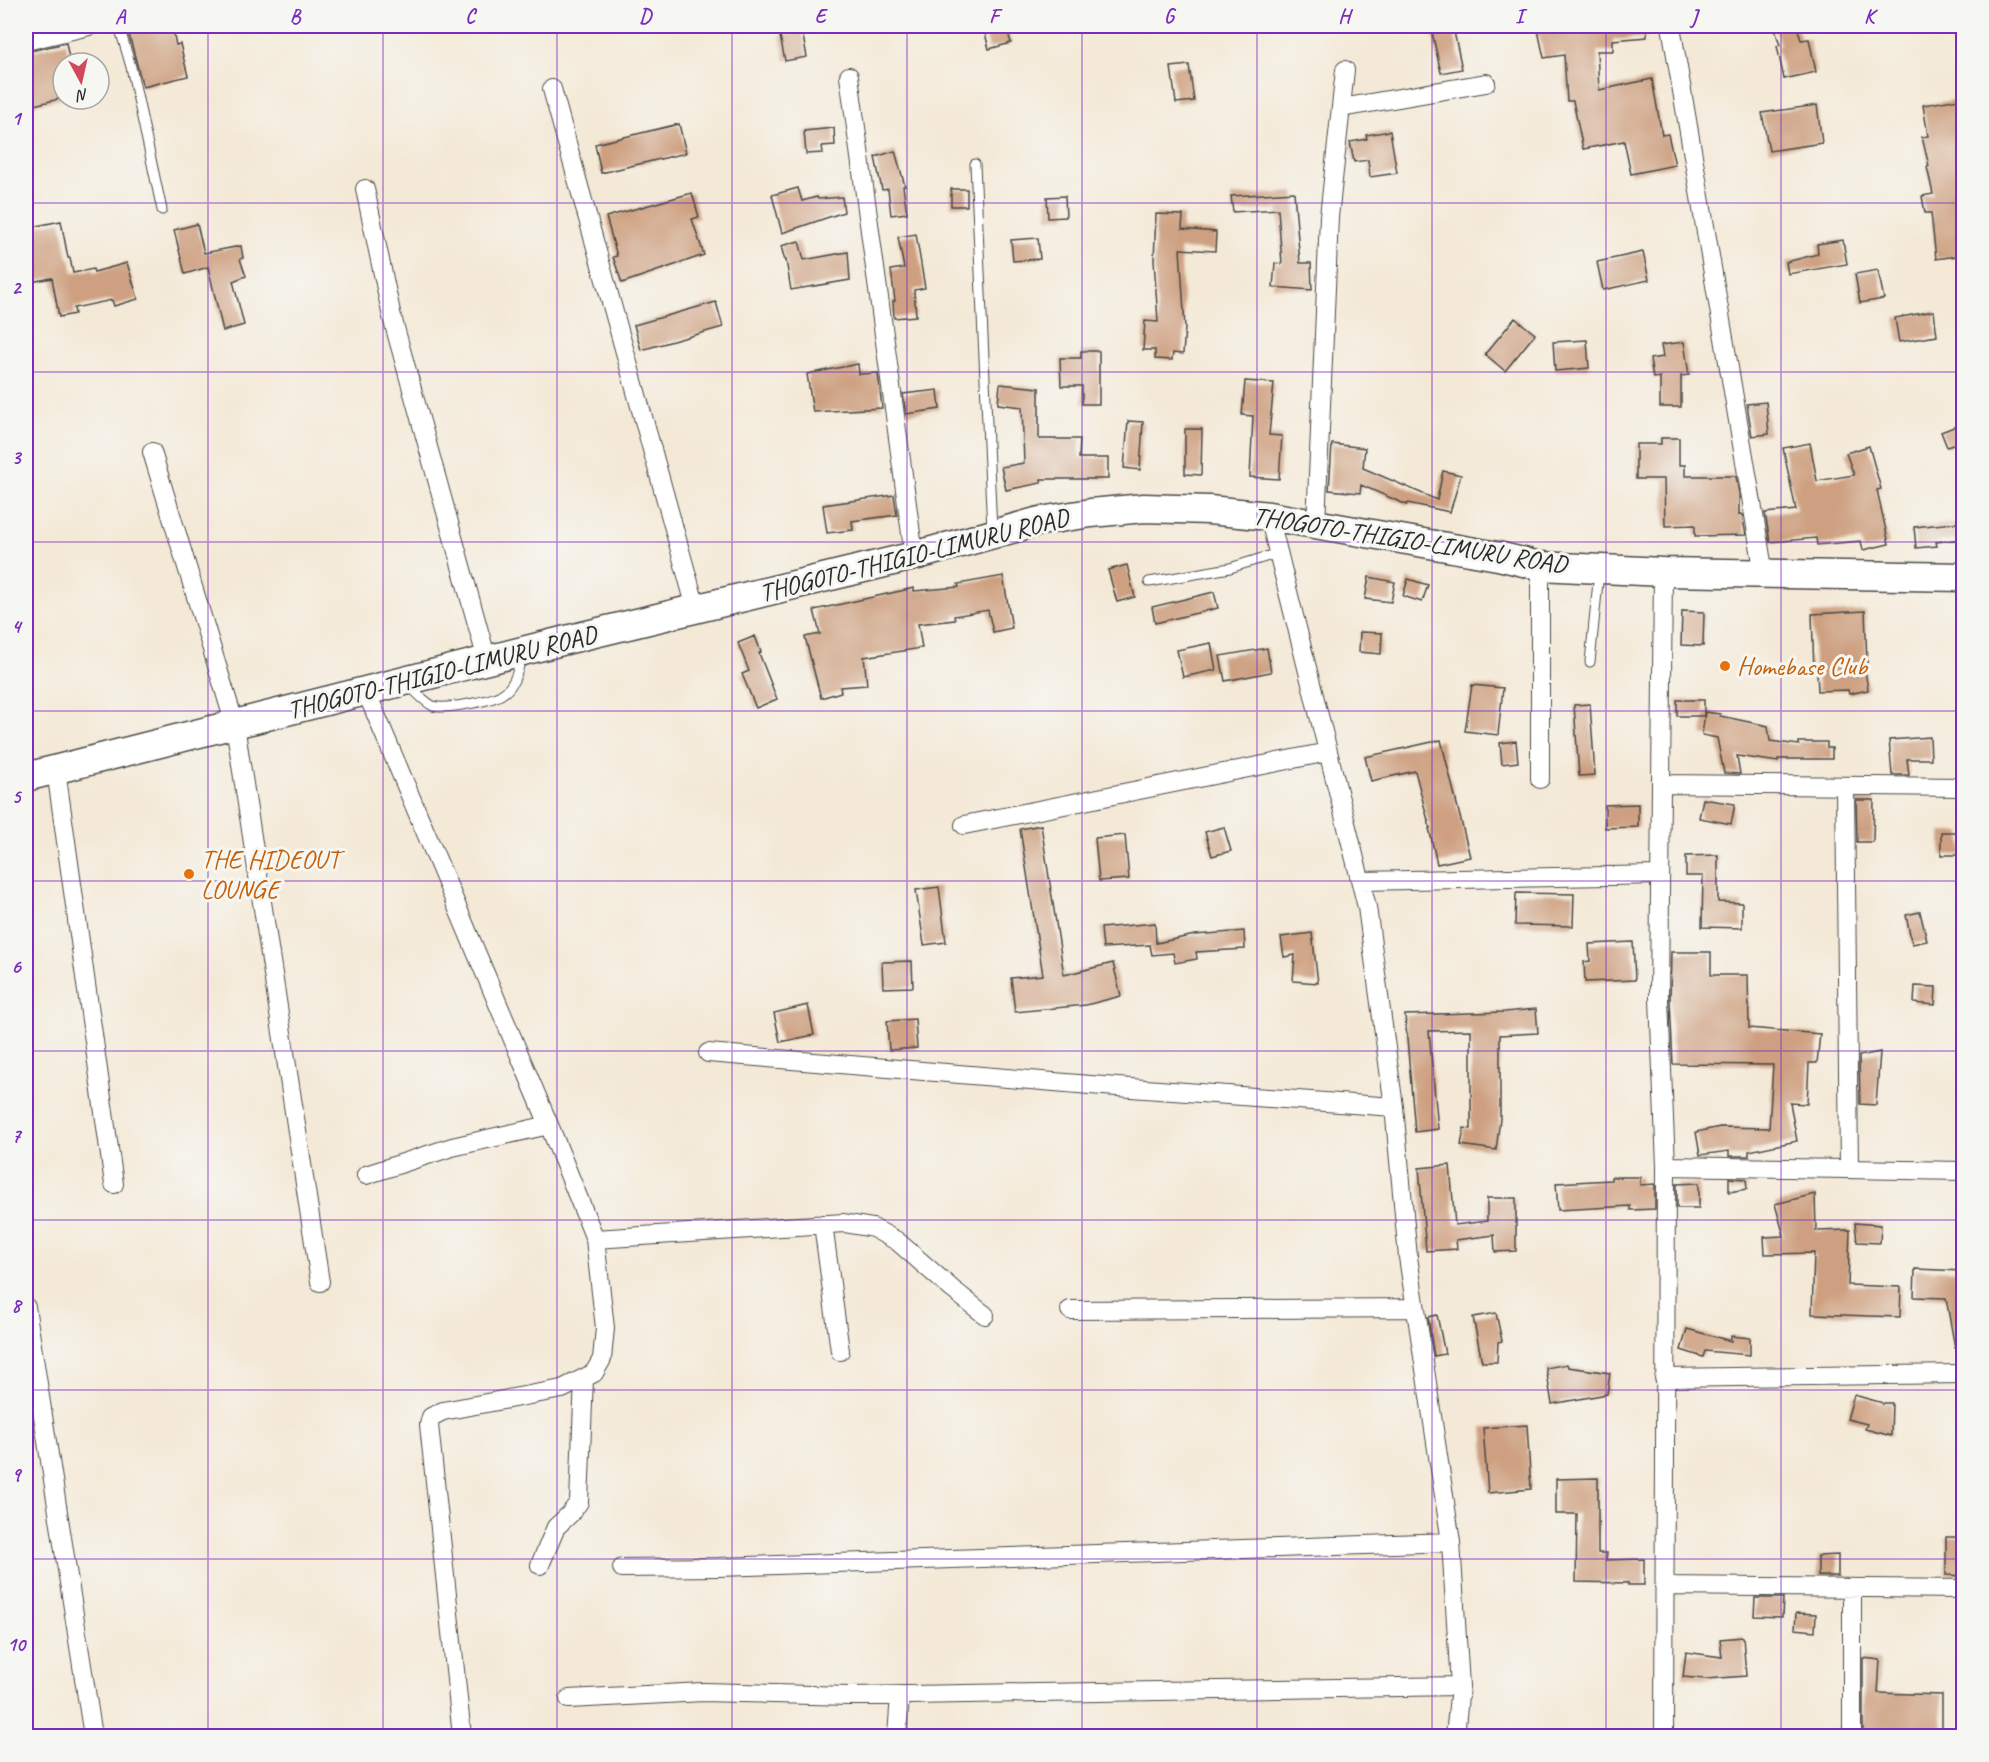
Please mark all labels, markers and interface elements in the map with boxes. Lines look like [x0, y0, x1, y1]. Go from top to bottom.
text: A [115, 4, 127, 29]
text: B [290, 4, 302, 29]
text: C [465, 4, 477, 29]
text: D [639, 4, 653, 29]
text: E [815, 4, 829, 29]
text: F [989, 4, 1003, 29]
text: G [1164, 4, 1177, 29]
text: H [1338, 4, 1353, 29]
text: I [1515, 4, 1528, 29]
text: J [1689, 4, 1701, 29]
text: K [1864, 4, 1878, 29]
north arrow [51, 51, 111, 111]
text: N [74, 84, 89, 106]
text: 1 [12, 106, 23, 131]
text: 2 [12, 275, 23, 300]
text: 3 [12, 445, 23, 470]
street label: THOGOTO-THIGIO-LIMURU ROAD [1251, 499, 1571, 581]
street label: THOGOTO-THIGIO-LIMURU ROAD [756, 500, 1074, 609]
text: 4 [12, 614, 24, 639]
street label: THOGOTO-THIGIO-LIMURU ROAD [284, 617, 602, 726]
place label: Homebase Club [1737, 650, 1869, 683]
marker: Homebase Club [1718, 659, 1732, 673]
text: 5 [12, 784, 23, 809]
place label: THE HIDEOUT LOUNGE [201, 843, 345, 906]
marker: THE HIDEOUT LOUNGE [182, 867, 196, 881]
text: 6 [11, 954, 22, 979]
text: 7 [12, 1123, 23, 1148]
text: 8 [12, 1293, 24, 1318]
text: 9 [12, 1462, 23, 1487]
text: 10 [7, 1632, 27, 1657]

